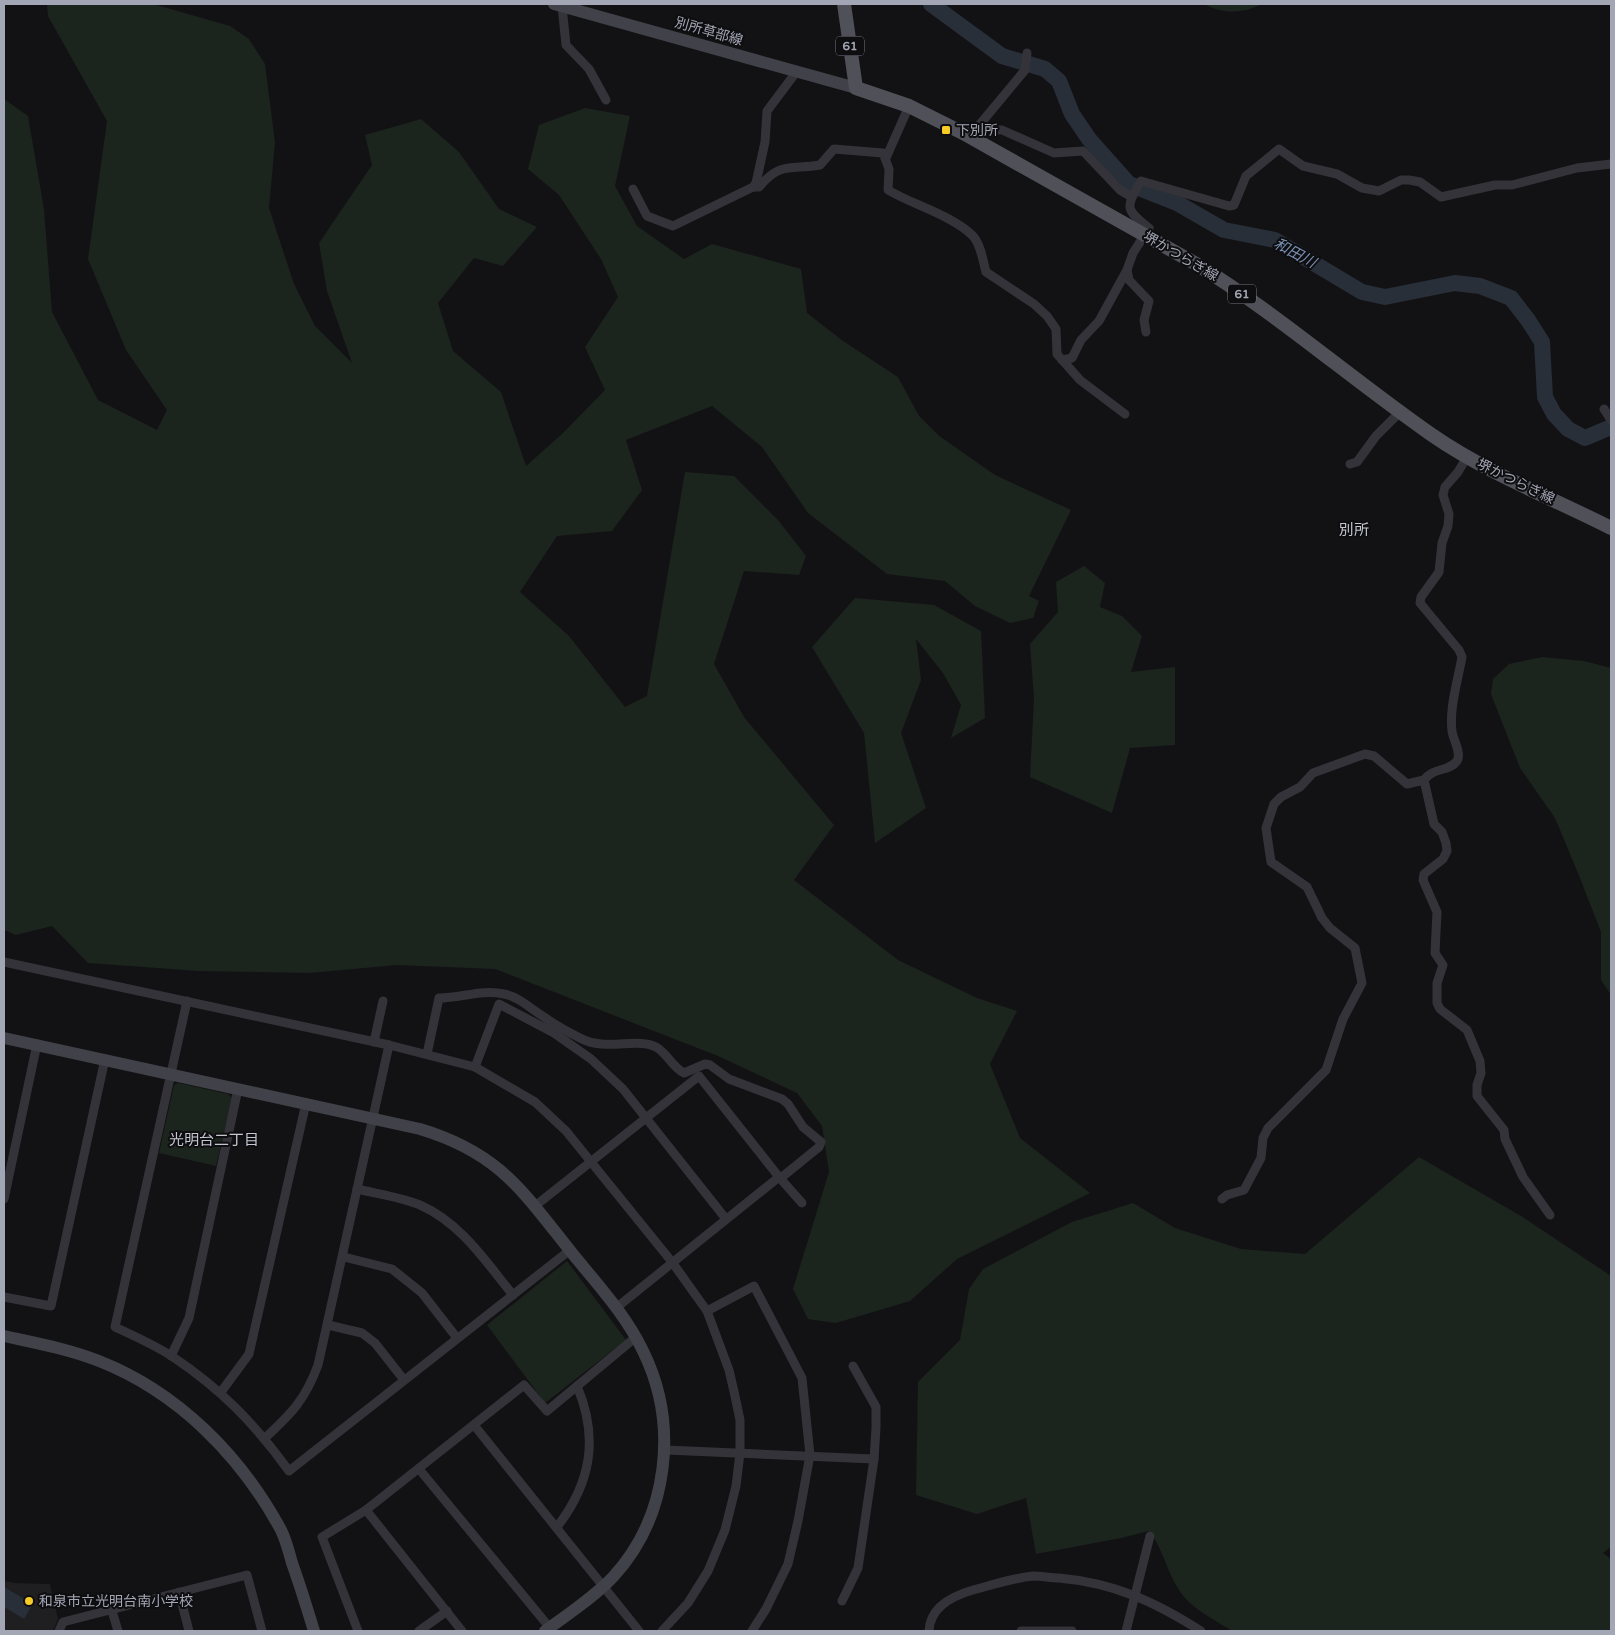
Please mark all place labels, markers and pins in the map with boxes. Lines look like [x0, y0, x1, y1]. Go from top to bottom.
place label: 下別所 [956, 122, 998, 139]
marker: 下別所 [940, 124, 952, 136]
place label: 和泉市立光明台南小学校 [39, 1593, 193, 1610]
marker: 和泉市立光明台南小学校 [23, 1595, 35, 1607]

